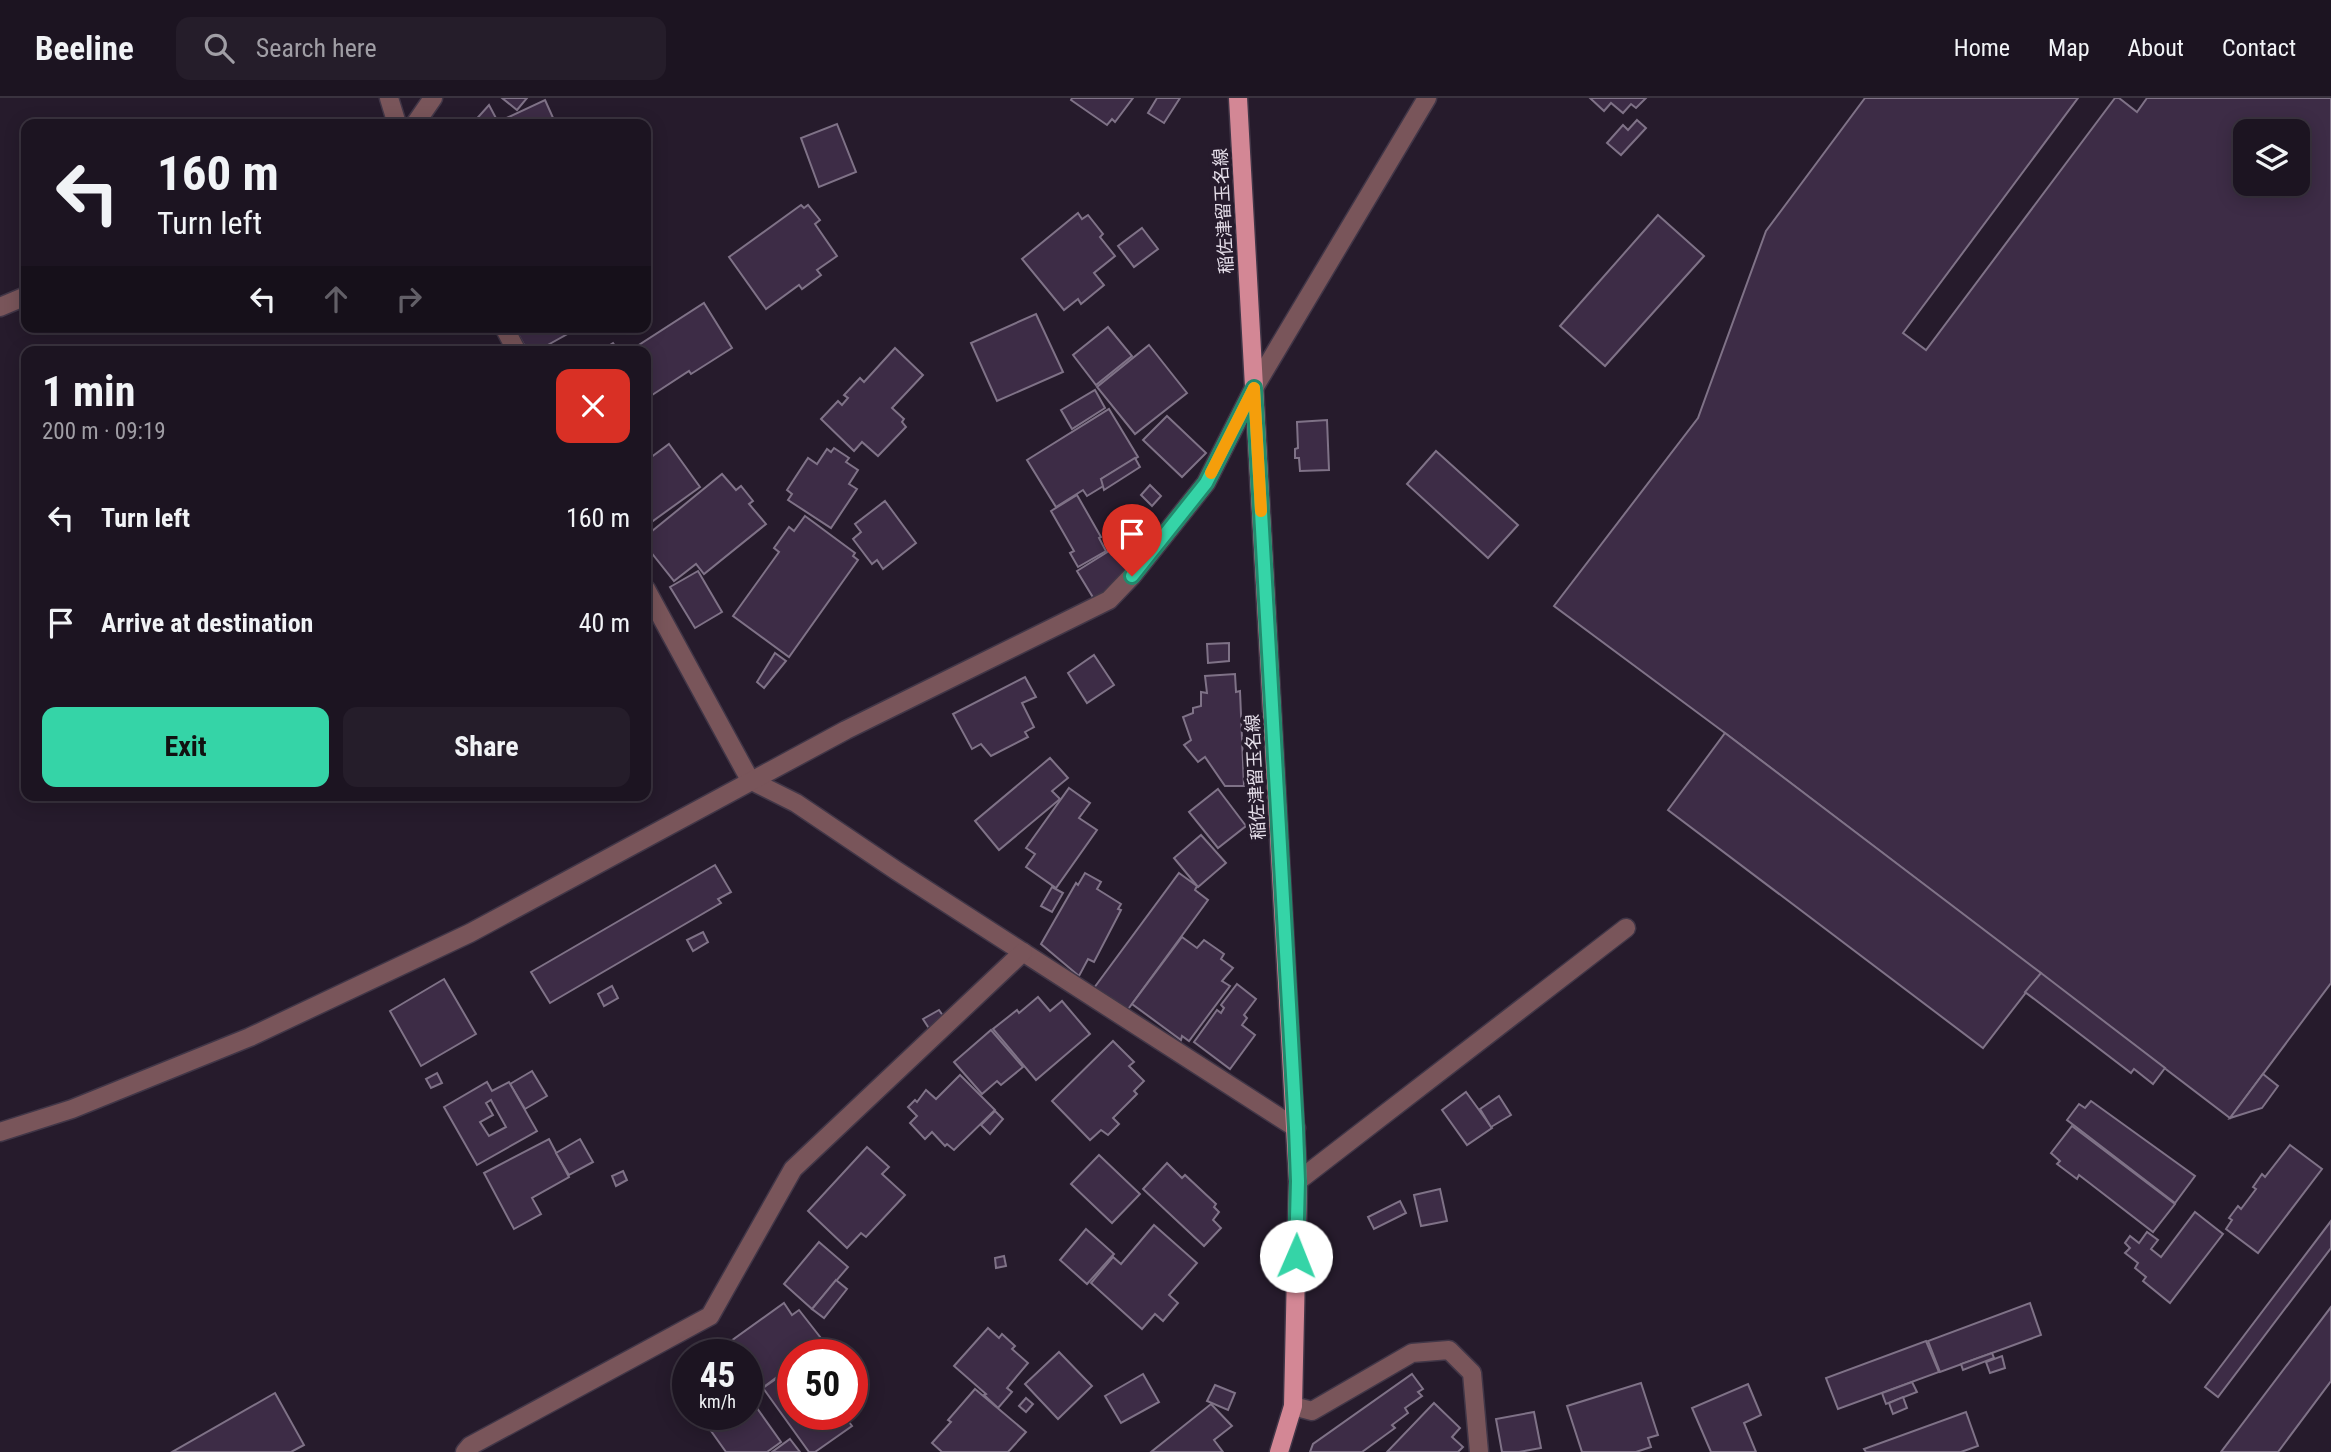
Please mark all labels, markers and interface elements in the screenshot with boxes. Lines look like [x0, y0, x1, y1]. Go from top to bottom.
search box [176, 17, 666, 80]
text: Beeline [35, 29, 134, 68]
icon: search [200, 29, 238, 67]
text: Search here [256, 33, 377, 63]
text: Home [1954, 34, 2010, 62]
text: Map [2048, 34, 2090, 62]
text: About [2128, 34, 2184, 62]
text: Contact [2222, 34, 2296, 62]
map controls [2233, 119, 2310, 196]
button: layers [2233, 119, 2310, 196]
text: 160 m [157, 145, 279, 202]
icon: left [42, 147, 133, 238]
street label: 稲佐津留玉名線 [1209, 148, 1237, 274]
text: Turn left [157, 204, 262, 242]
icon: left [244, 280, 282, 318]
icon: ahead [317, 280, 355, 318]
icon: right [390, 280, 428, 318]
text: 1 min [42, 367, 135, 416]
button: close [556, 369, 630, 443]
text: 200 m · 09:19 [42, 418, 166, 445]
icon: left [42, 499, 80, 537]
text: Turn left [101, 503, 190, 533]
text: 160 m [566, 503, 630, 533]
pin [1102, 504, 1162, 576]
icon: arrive [1113, 515, 1151, 553]
icon: arrive [42, 604, 80, 642]
text: Arrive at destination [101, 608, 313, 638]
text: 40 m [579, 608, 630, 638]
button: Exit [42, 707, 329, 787]
button: Share [343, 707, 630, 787]
street label: 稲佐津留玉名線 [1241, 714, 1269, 840]
position arrow [1259, 1219, 1333, 1293]
speed limit sign: 50 [777, 1339, 868, 1430]
text: 45 [700, 1355, 735, 1396]
text: km/h [699, 1391, 736, 1412]

